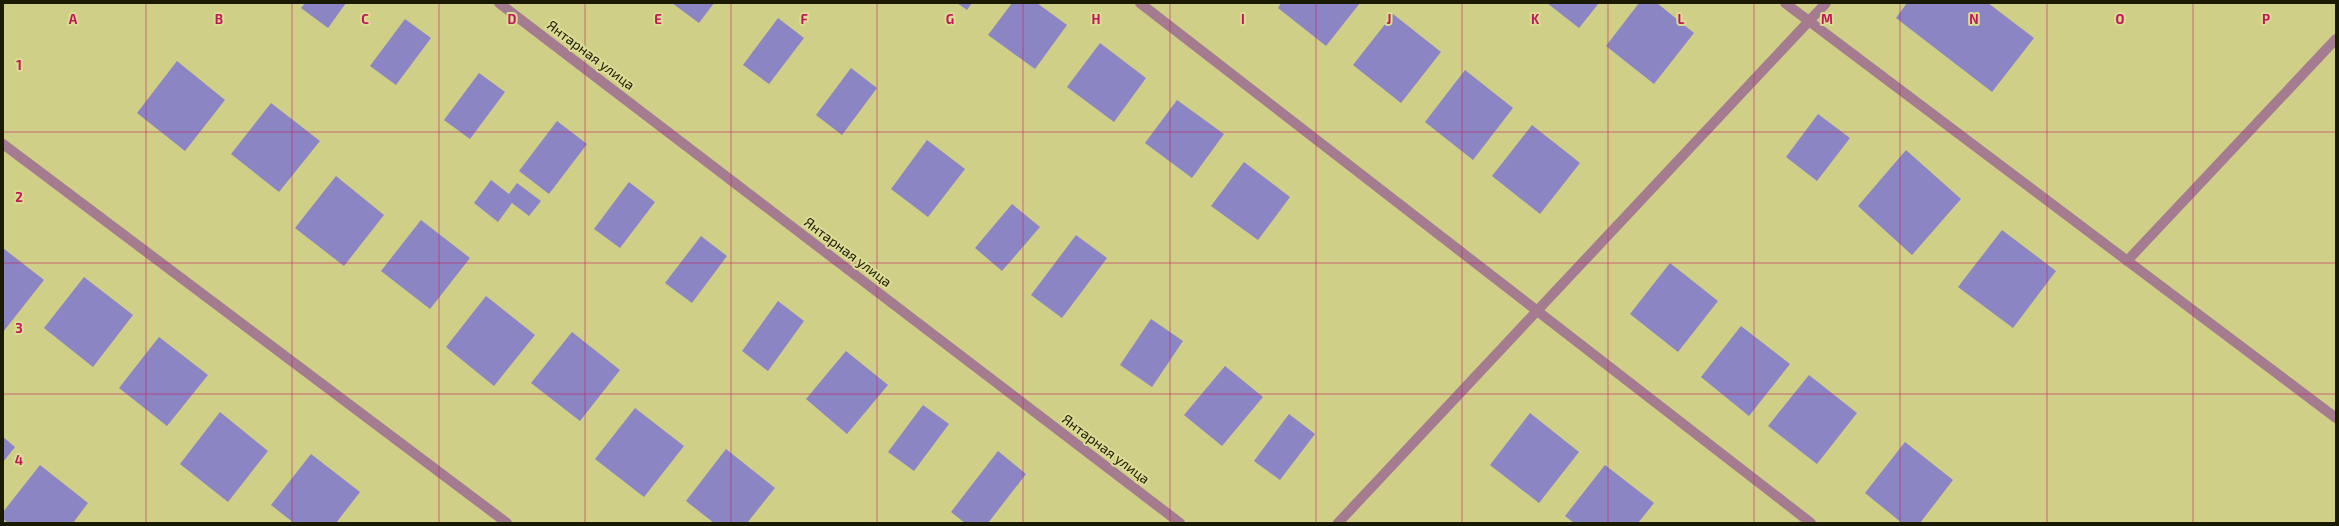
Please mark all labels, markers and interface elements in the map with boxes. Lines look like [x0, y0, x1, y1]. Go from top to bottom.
text: A [69, 11, 78, 27]
text: B [215, 11, 223, 27]
text: C [361, 11, 369, 27]
text: D [508, 11, 517, 27]
text: E [654, 11, 662, 27]
text: F [800, 11, 808, 27]
text: G [946, 11, 954, 27]
text: H [1092, 11, 1101, 27]
text: I [1241, 11, 1245, 27]
text: J [1387, 11, 1391, 27]
text: K [1531, 11, 1540, 27]
text: L [1678, 11, 1685, 27]
text: M [1821, 11, 1833, 27]
text: N [1969, 11, 1979, 27]
text: O [2116, 11, 2125, 27]
text: P [2262, 11, 2270, 27]
street label: Янтарная улица [544, 16, 638, 93]
text: 1 [16, 57, 22, 73]
text: 2 [15, 189, 23, 205]
street label: Янтарная улица [801, 213, 895, 290]
text: 3 [15, 320, 23, 336]
street label: Янтарная улица [1059, 410, 1153, 487]
text: 4 [15, 452, 23, 468]

